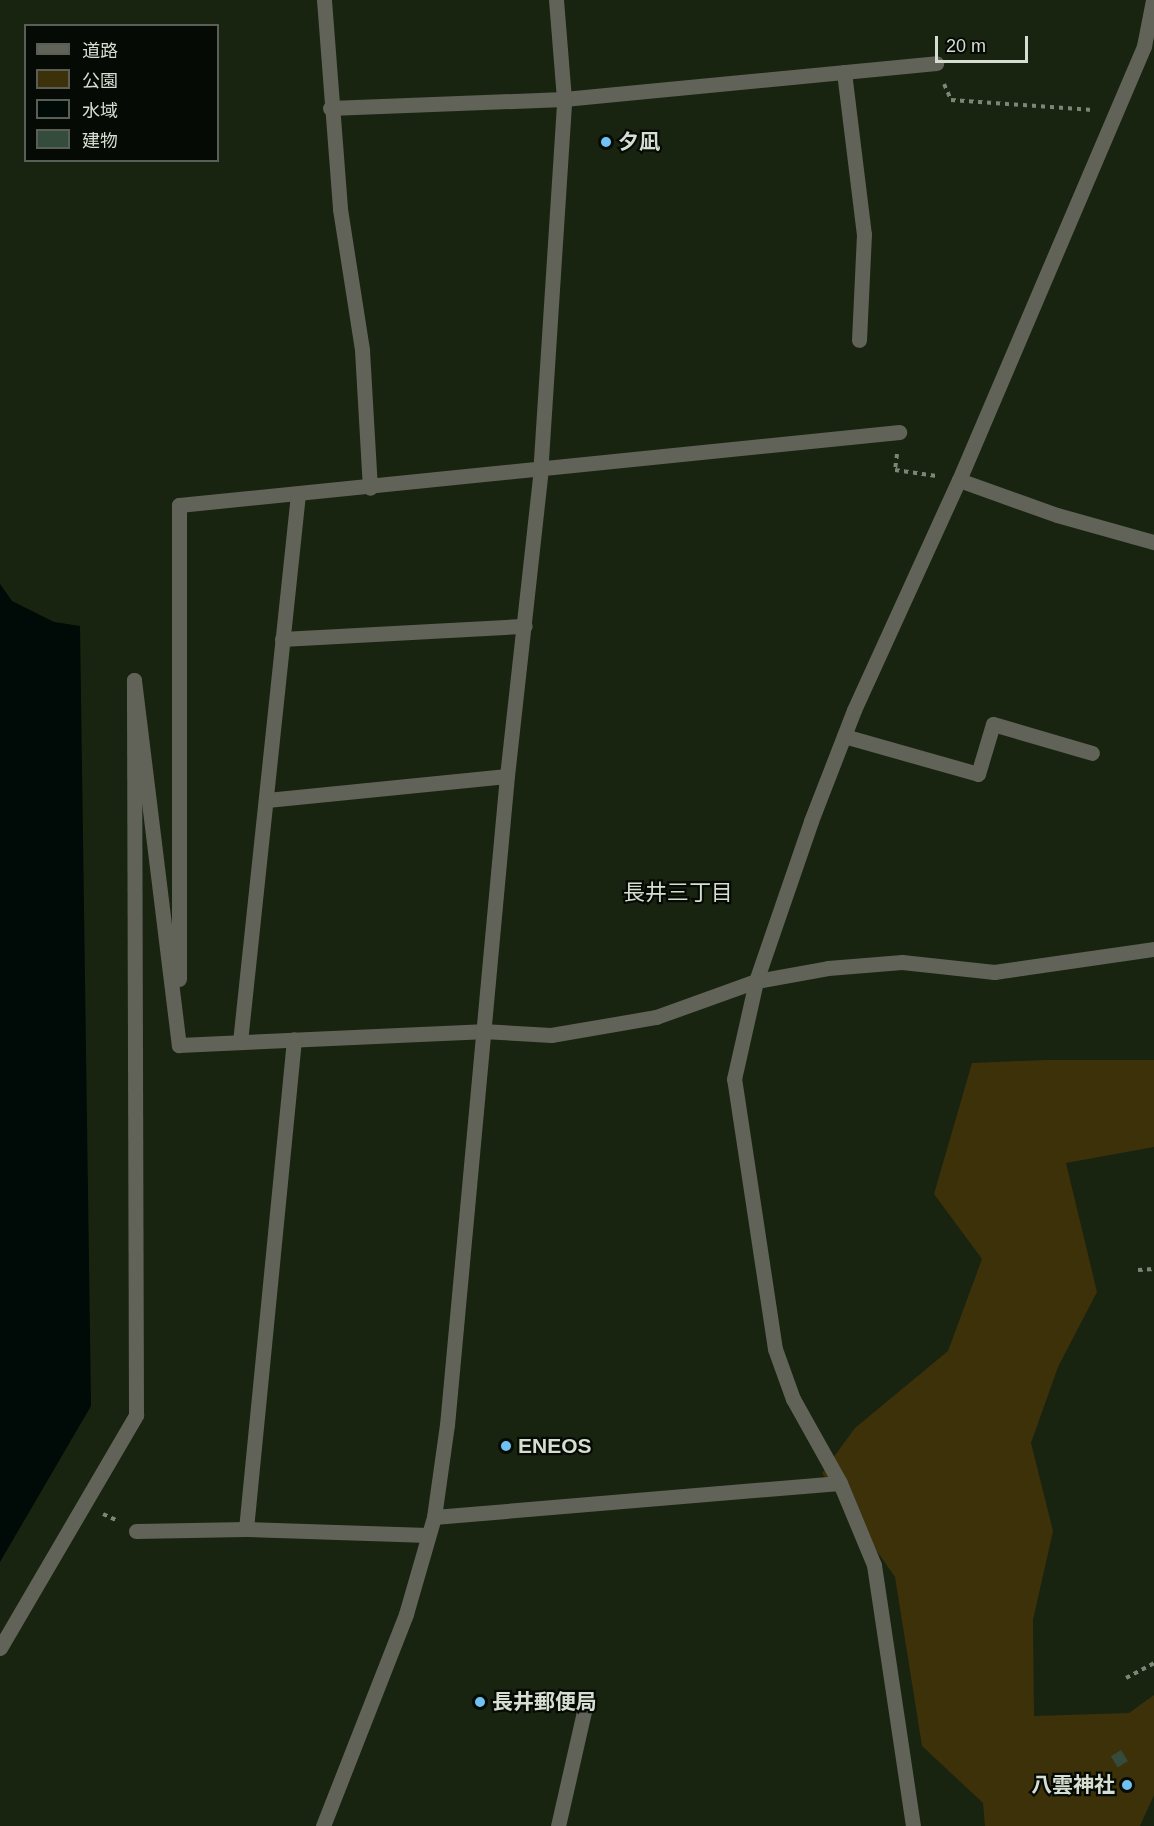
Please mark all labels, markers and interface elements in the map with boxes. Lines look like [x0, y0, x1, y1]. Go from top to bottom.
legend [24, 24, 219, 162]
scale bar [938, 24, 1031, 62]
text: 20 m [946, 36, 986, 56]
text: 道路 [82, 41, 118, 61]
text: 公園 [82, 71, 118, 91]
text: 水域 [82, 101, 118, 121]
place label: 夕凪 [618, 129, 660, 155]
text: 建物 [82, 131, 118, 151]
marker: 夕凪 [599, 135, 613, 149]
district label: 長井三丁目 [623, 880, 733, 906]
place label: ENEOS [518, 1433, 592, 1459]
marker: ENEOS [499, 1439, 513, 1453]
place label: 長井郵便局 [492, 1689, 597, 1715]
marker: 長井郵便局 [473, 1695, 487, 1709]
place label: 八雲神社 [1031, 1772, 1115, 1798]
marker: 八雲神社 [1120, 1778, 1134, 1792]

